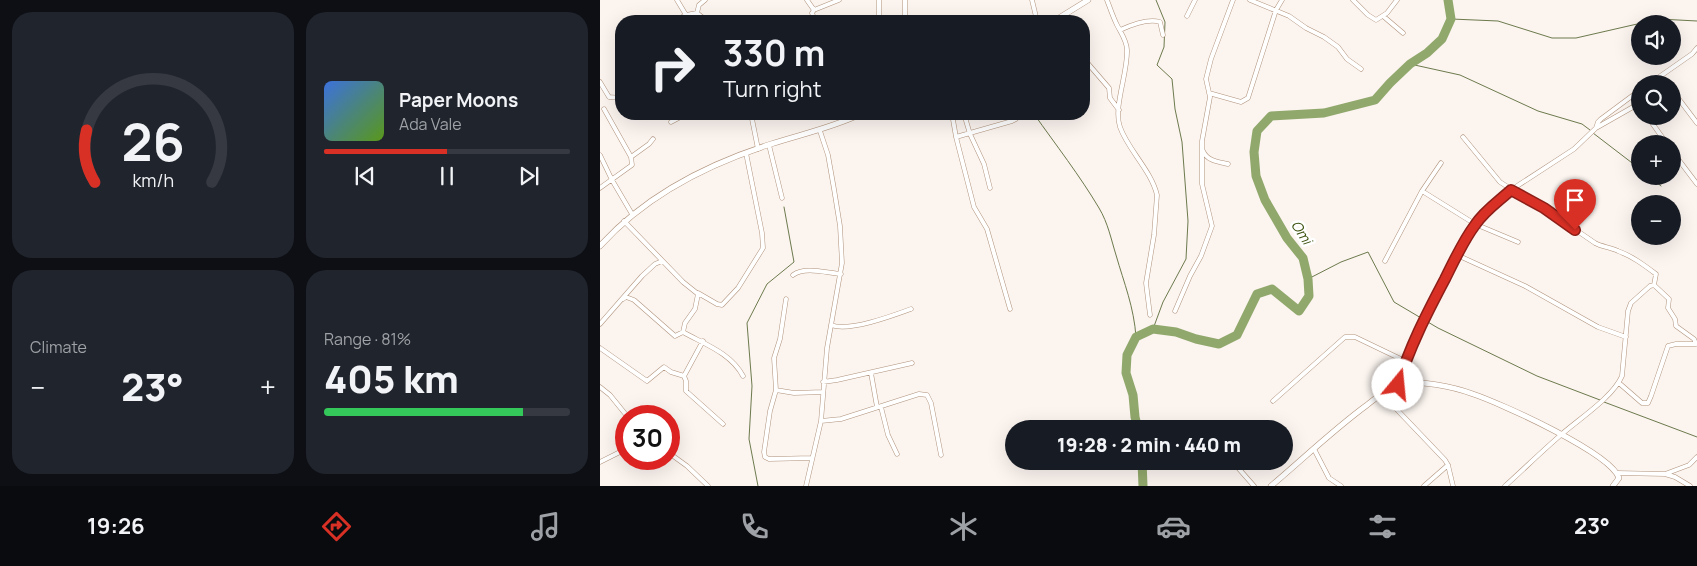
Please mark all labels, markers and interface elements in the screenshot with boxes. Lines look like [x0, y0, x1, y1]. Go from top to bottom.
map controls [1631, 15, 1681, 245]
button: sound [1631, 15, 1681, 65]
text: 330 m [723, 29, 825, 77]
icon: right [640, 35, 705, 100]
text: Turn right [723, 74, 821, 104]
button: search [1631, 75, 1681, 125]
text: Paper Moons [399, 87, 518, 113]
text: 26 [121, 106, 185, 177]
text: Ada Vale [399, 113, 462, 135]
button: + [1631, 135, 1681, 185]
icon: previous [351, 162, 379, 190]
icon: pause [433, 162, 461, 190]
icon: next [515, 162, 543, 190]
text: km/h [132, 168, 174, 192]
pin [1554, 179, 1596, 230]
icon: arrive [1561, 186, 1589, 214]
button: − [1631, 195, 1681, 245]
water label: Omi [1287, 216, 1318, 249]
text: Range · 81% [324, 328, 411, 350]
text: Climate [30, 336, 87, 358]
text: 405 km [324, 352, 459, 404]
position arrow [1371, 358, 1423, 410]
text: 23° [121, 360, 184, 412]
text: − [30, 368, 45, 406]
text: + [260, 368, 276, 406]
speed limit sign: 30 [615, 405, 680, 470]
text: 19:28 · 2 min · 440 m [1057, 432, 1241, 458]
icon: directions [319, 509, 354, 544]
icon: music [528, 509, 563, 544]
icon: phone [737, 509, 772, 544]
icon: climate [946, 509, 981, 544]
icon: car [1156, 509, 1191, 544]
icon: filters [1365, 509, 1400, 544]
text: 19:26 [87, 511, 145, 541]
text: 23° [1574, 511, 1610, 541]

